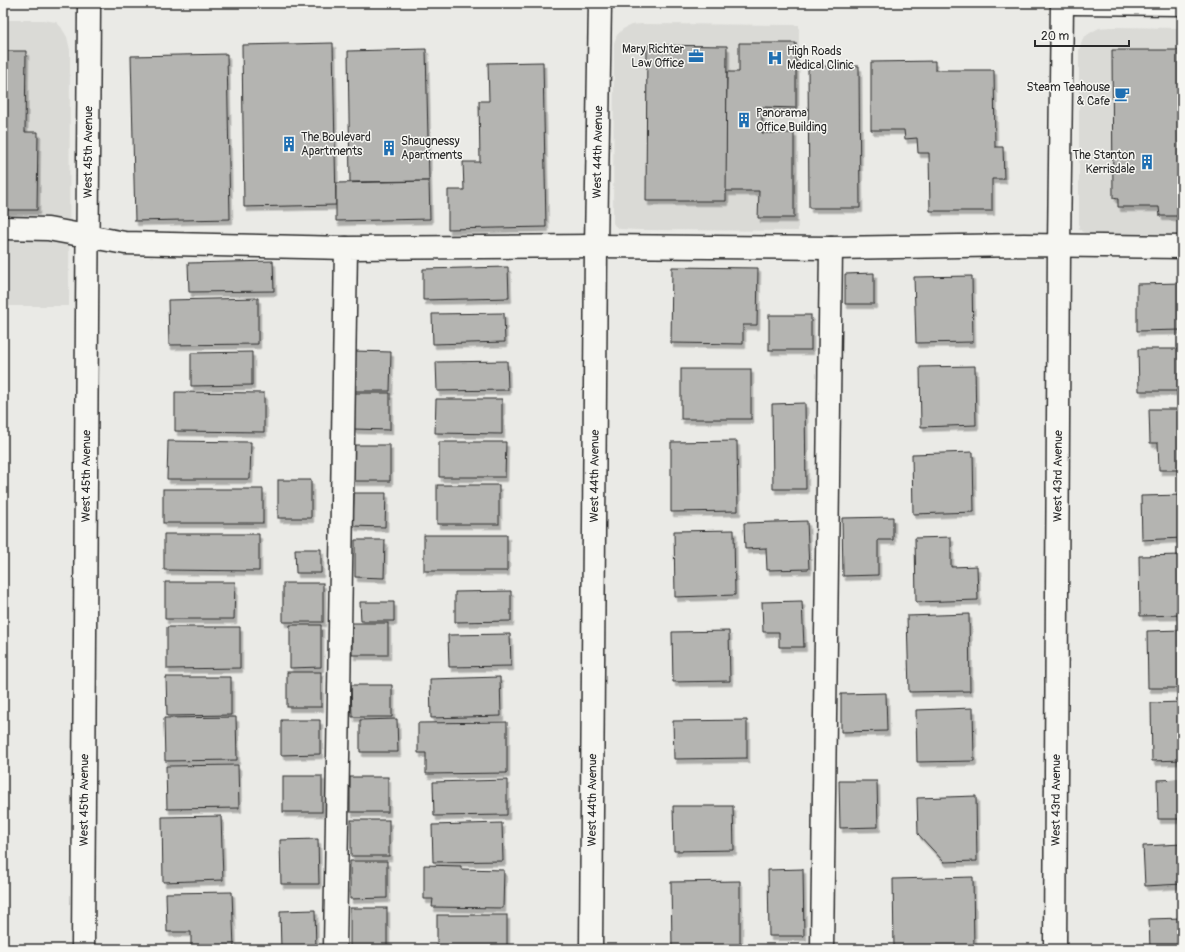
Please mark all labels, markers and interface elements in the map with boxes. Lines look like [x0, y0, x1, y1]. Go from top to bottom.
scale bar [1035, 22, 1129, 48]
text: 20 m [1041, 29, 1070, 44]
place label: Mary Richter Law Office [622, 42, 685, 71]
place label: High Roads Medical Clinic [787, 44, 854, 73]
office icon: Mary Richter Law Office [687, 47, 705, 65]
hospital icon: High Roads Medical Clinic [766, 49, 784, 67]
place label: Steam Teahouse & Cafe [1027, 80, 1110, 109]
cafe icon: Steam Teahouse & Cafe [1113, 85, 1131, 103]
street label: West 44th Avenue [590, 105, 606, 199]
street label: West 45th Avenue [81, 106, 96, 198]
place label: Panorama Office Building [756, 106, 827, 135]
building icon: Panorama Office Building [735, 111, 753, 129]
place label: The Boulevard Apartments [301, 130, 371, 159]
place label: Shaugnessy Apartments [401, 134, 463, 163]
building icon: The Boulevard Apartments [280, 135, 298, 153]
building icon: Shaugnessy Apartments [380, 139, 398, 157]
place label: The Stanton Kerrisdale [1073, 148, 1135, 177]
building icon: The Stanton Kerrisdale [1138, 153, 1156, 171]
street label: West 44th Avenue [587, 429, 603, 523]
street label: West 45th Avenue [79, 430, 94, 522]
street label: West 43rd Avenue [1050, 430, 1066, 522]
street label: West 44th Avenue [585, 753, 600, 847]
street label: West 45th Avenue [77, 754, 92, 846]
street label: West 43rd Avenue [1049, 754, 1064, 846]

